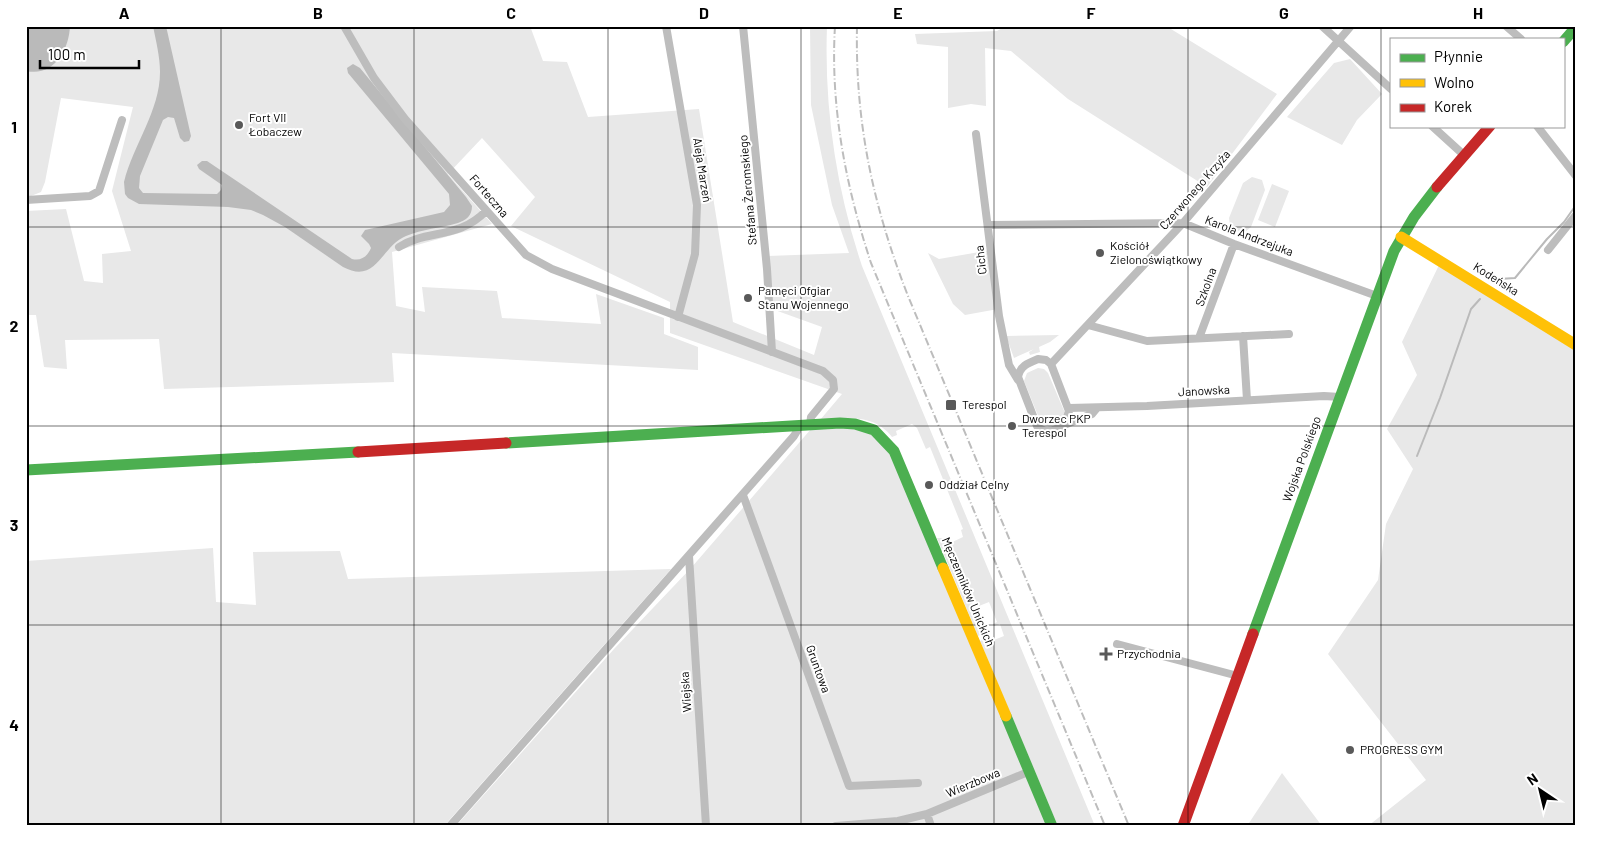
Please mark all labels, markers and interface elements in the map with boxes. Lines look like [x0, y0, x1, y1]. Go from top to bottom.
text: A [119, 3, 130, 22]
text: B [313, 3, 323, 22]
text: C [506, 3, 516, 22]
text: D [699, 3, 709, 22]
text: E [893, 3, 903, 22]
text: F [1087, 3, 1096, 22]
text: G [1279, 3, 1289, 22]
text: H [1473, 3, 1483, 22]
scale bar [40, 38, 139, 70]
legend [1390, 38, 1564, 128]
text: 100 m [48, 45, 86, 63]
text: Płynnie [1434, 47, 1483, 65]
text: Wolno [1434, 73, 1474, 91]
text: Korek [1434, 97, 1472, 115]
place label: Fort VII Łobaczew [248, 110, 302, 138]
text: 1 [11, 117, 17, 136]
marker: Fort VII Łobaczew [233, 119, 245, 131]
street label: Stefana Żeromskiego [735, 134, 759, 246]
street label: Aleja Marzeń [691, 137, 715, 203]
street label: Czerwonego Krzyża [1156, 147, 1233, 232]
street label: Forteczna [467, 171, 512, 220]
street label: Karola Andrzejuka [1203, 212, 1295, 258]
place label: Kościół Zielonoświątkowy [1110, 238, 1203, 266]
street label: Cicha [971, 245, 989, 275]
marker: Kościół Zielonoświątkowy [1094, 247, 1106, 259]
street label: Kodeńska [1471, 259, 1522, 298]
street label: Szkolna [1192, 265, 1218, 308]
place label: Pamęci Ofgiar Stanu Wojennego [758, 283, 849, 311]
marker: Pamęci Ofgiar Stanu Wojennego [742, 292, 754, 304]
text: 2 [10, 316, 19, 335]
street label: Janowska [1178, 382, 1230, 398]
place label: Terespol [962, 397, 1007, 411]
marker: Terespol [944, 398, 958, 412]
place label: Dworzec PKP Terespol [1022, 411, 1091, 439]
street label: Wojska Polskiego [1279, 414, 1323, 503]
marker: Dworzec PKP Terespol [1006, 420, 1018, 432]
place label: Oddział Celny [939, 477, 1009, 491]
marker: Oddział Celny [923, 479, 935, 491]
text: 3 [10, 515, 18, 534]
street label: Męczenników Unickich [940, 535, 998, 648]
street label: Gruntowa [804, 643, 834, 694]
place label: Przychodnia [1117, 646, 1181, 660]
marker: Przychodnia [1099, 647, 1113, 661]
street label: Wiejska [677, 671, 693, 713]
text: 4 [9, 715, 19, 734]
place label: PROGRESS GYM [1360, 742, 1443, 756]
marker: PROGRESS GYM [1344, 744, 1356, 756]
street label: Wierzbowa [944, 764, 1002, 800]
north arrow [1514, 764, 1564, 814]
text: N [1524, 769, 1541, 789]

